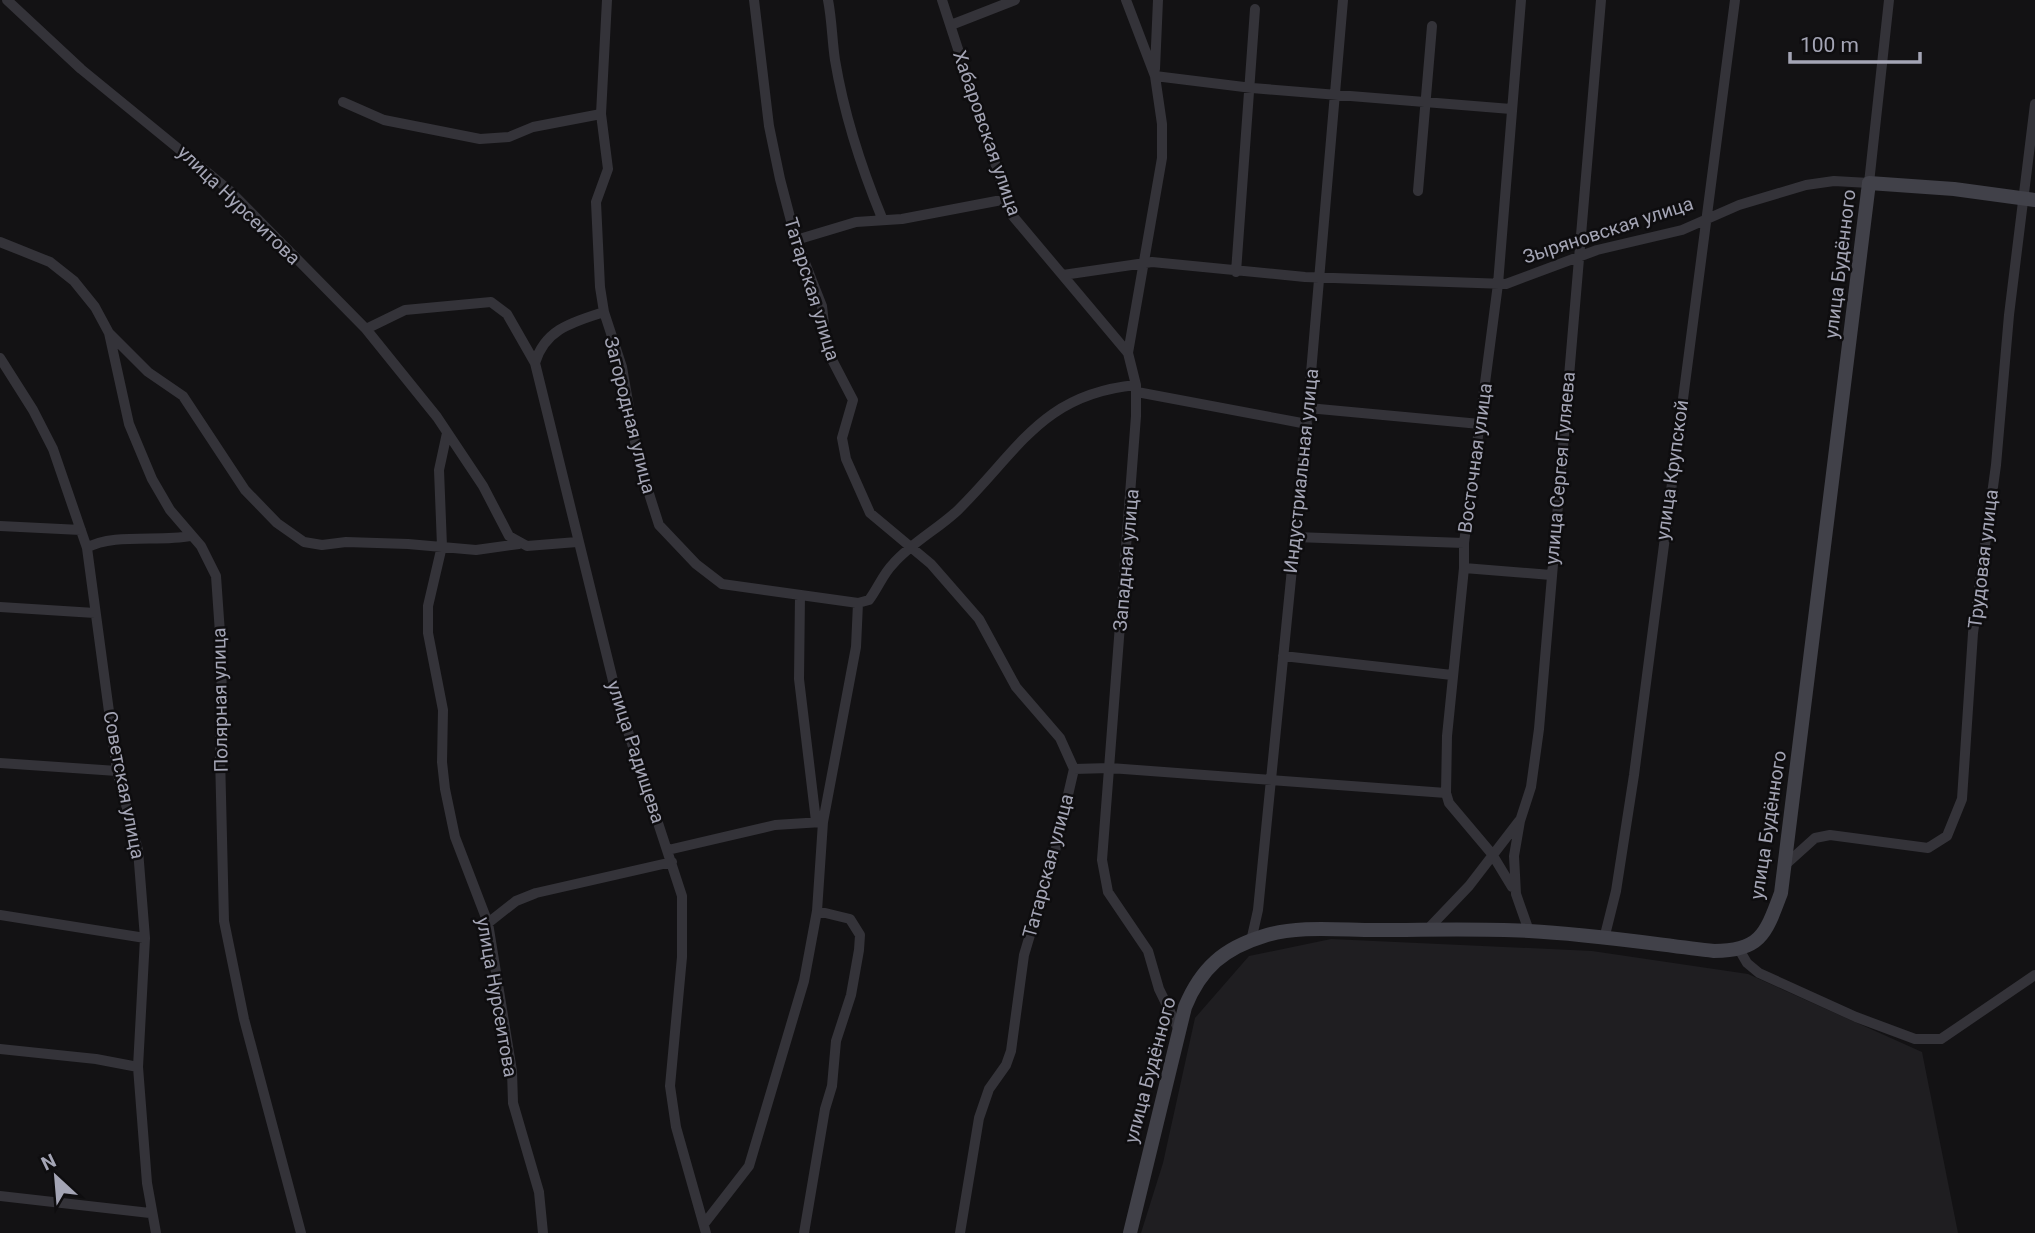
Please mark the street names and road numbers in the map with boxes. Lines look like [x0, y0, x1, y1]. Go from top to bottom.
street label: Хабаровская улица [948, 47, 1026, 219]
street label: улица Нурсеитова [173, 141, 305, 269]
street label: улица Будённого [1819, 188, 1861, 340]
street label: Зыряновская улица [1520, 192, 1696, 268]
street label: Татарская улица [779, 215, 845, 363]
street label: Загородная улица [599, 334, 661, 496]
street label: Индустриальная улица [1279, 367, 1323, 575]
street label: улица Сергея Гуляева [1540, 371, 1580, 565]
street label: Восточная улица [1453, 382, 1497, 534]
street label: улица Крупской [1651, 398, 1693, 542]
street label: Западная улица [1108, 488, 1144, 632]
street label: Трудовая улица [1963, 488, 2003, 630]
street label: Полярная улица [207, 627, 233, 773]
street label: улица Радищева [602, 678, 670, 826]
street label: Советская улица [98, 709, 150, 861]
street label: улица Будённого [1745, 749, 1791, 901]
street label: Татарская улица [1018, 791, 1078, 941]
street label: улица Нурсеитова [472, 915, 522, 1079]
street label: улица Будённого [1119, 994, 1181, 1146]

